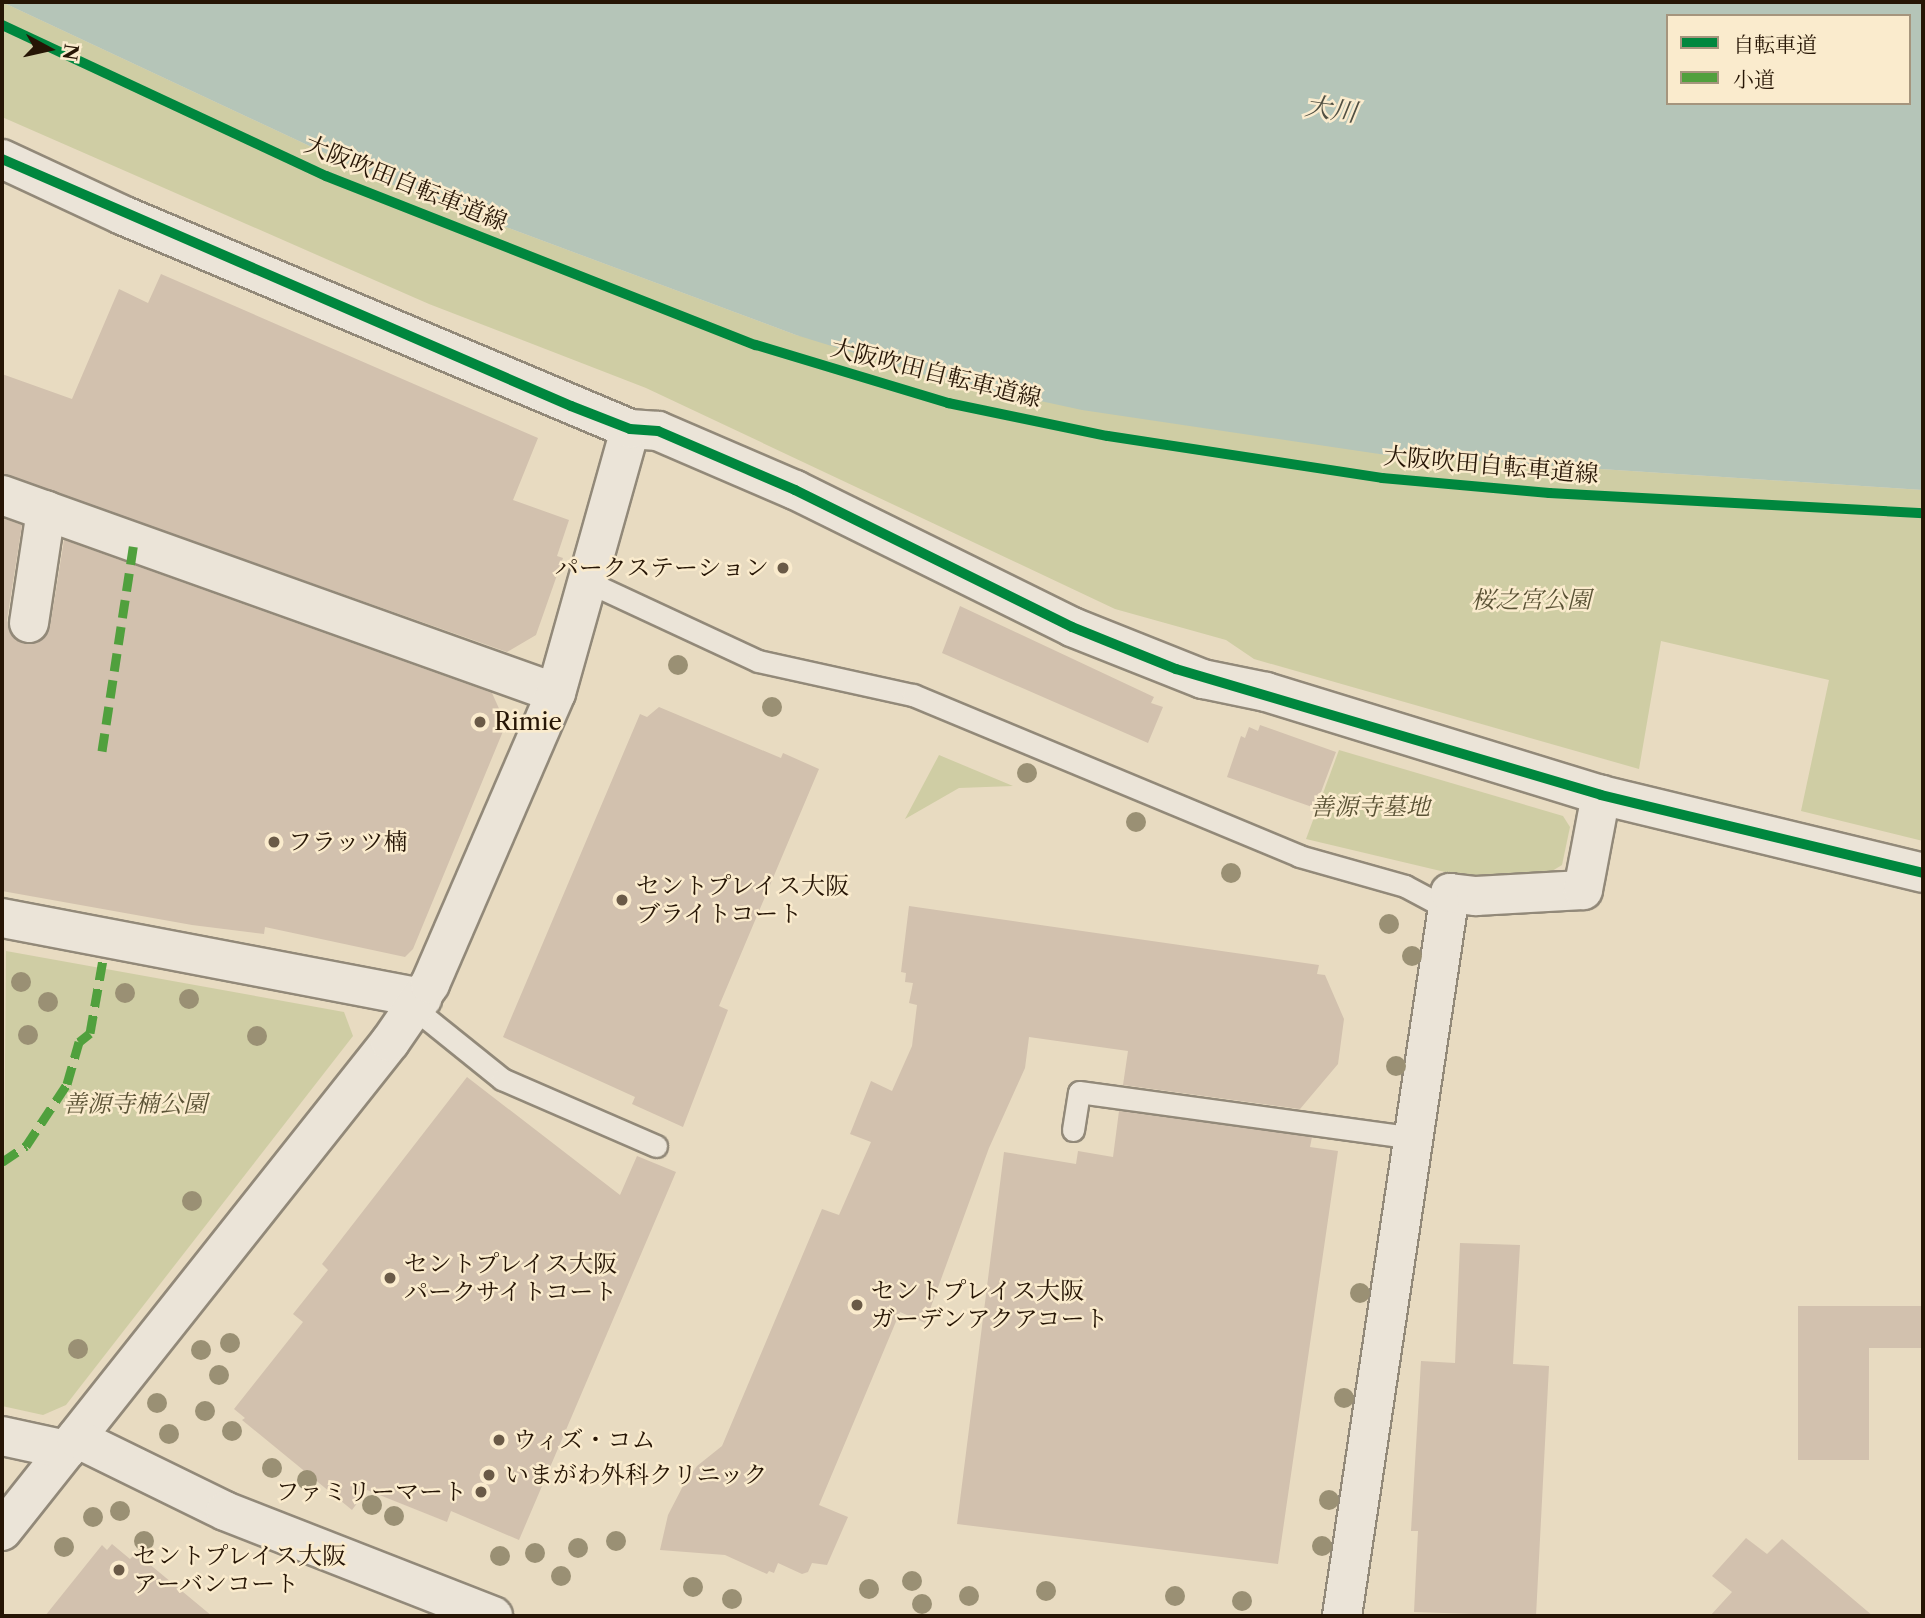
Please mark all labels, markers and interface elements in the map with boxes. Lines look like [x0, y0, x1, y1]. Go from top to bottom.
north arrow [14, 14, 84, 84]
legend [1666, 14, 1911, 105]
text: 自転車道 [1733, 32, 1817, 57]
text: N [58, 42, 83, 62]
text: 小道 [1733, 67, 1775, 92]
water label: 大川 [1303, 91, 1359, 129]
street label: 大阪吹田自転車道線 [300, 129, 512, 237]
street label: 大阪吹田自転車道線 [828, 333, 1044, 413]
street label: 大阪吹田自転車道線 [1382, 441, 1600, 489]
place label: パークステーション [553, 554, 769, 582]
marker: パークステーション [775, 560, 791, 576]
park label: 桜之宮公園 [1471, 586, 1591, 614]
place label: Rimie [494, 708, 562, 736]
marker: Rimie [472, 714, 488, 730]
park label: 善源寺墓地 [1310, 793, 1430, 821]
place label: フラッツ楠 [288, 828, 408, 856]
marker: フラッツ楠 [266, 834, 282, 850]
place label: セントプレイス大阪 ブライトコート [636, 872, 852, 928]
marker: セントプレイス大阪 ブライトコート [614, 892, 630, 908]
park label: 善源寺楠公園 [63, 1090, 207, 1118]
place label: セントプレイス大阪 パークサイトコート [404, 1250, 620, 1306]
marker: セントプレイス大阪 パークサイトコート [382, 1270, 398, 1286]
place label: セントプレイス大阪 ガーデンアクアコート [871, 1277, 1111, 1333]
marker: セントプレイス大阪 ガーデンアクアコート [849, 1297, 865, 1313]
place label: ウィズ・コム [513, 1426, 657, 1454]
marker: ウィズ・コム [491, 1432, 507, 1448]
place label: いまがわ外科クリニック [505, 1461, 769, 1489]
marker: いまがわ外科クリニック [479, 1465, 499, 1485]
place label: ファミリーマート [275, 1478, 467, 1506]
marker: ファミリーマート [473, 1484, 489, 1500]
place label: セントプレイス大阪 アーバンコート [133, 1542, 349, 1598]
marker: セントプレイス大阪 アーバンコート [111, 1562, 127, 1578]

